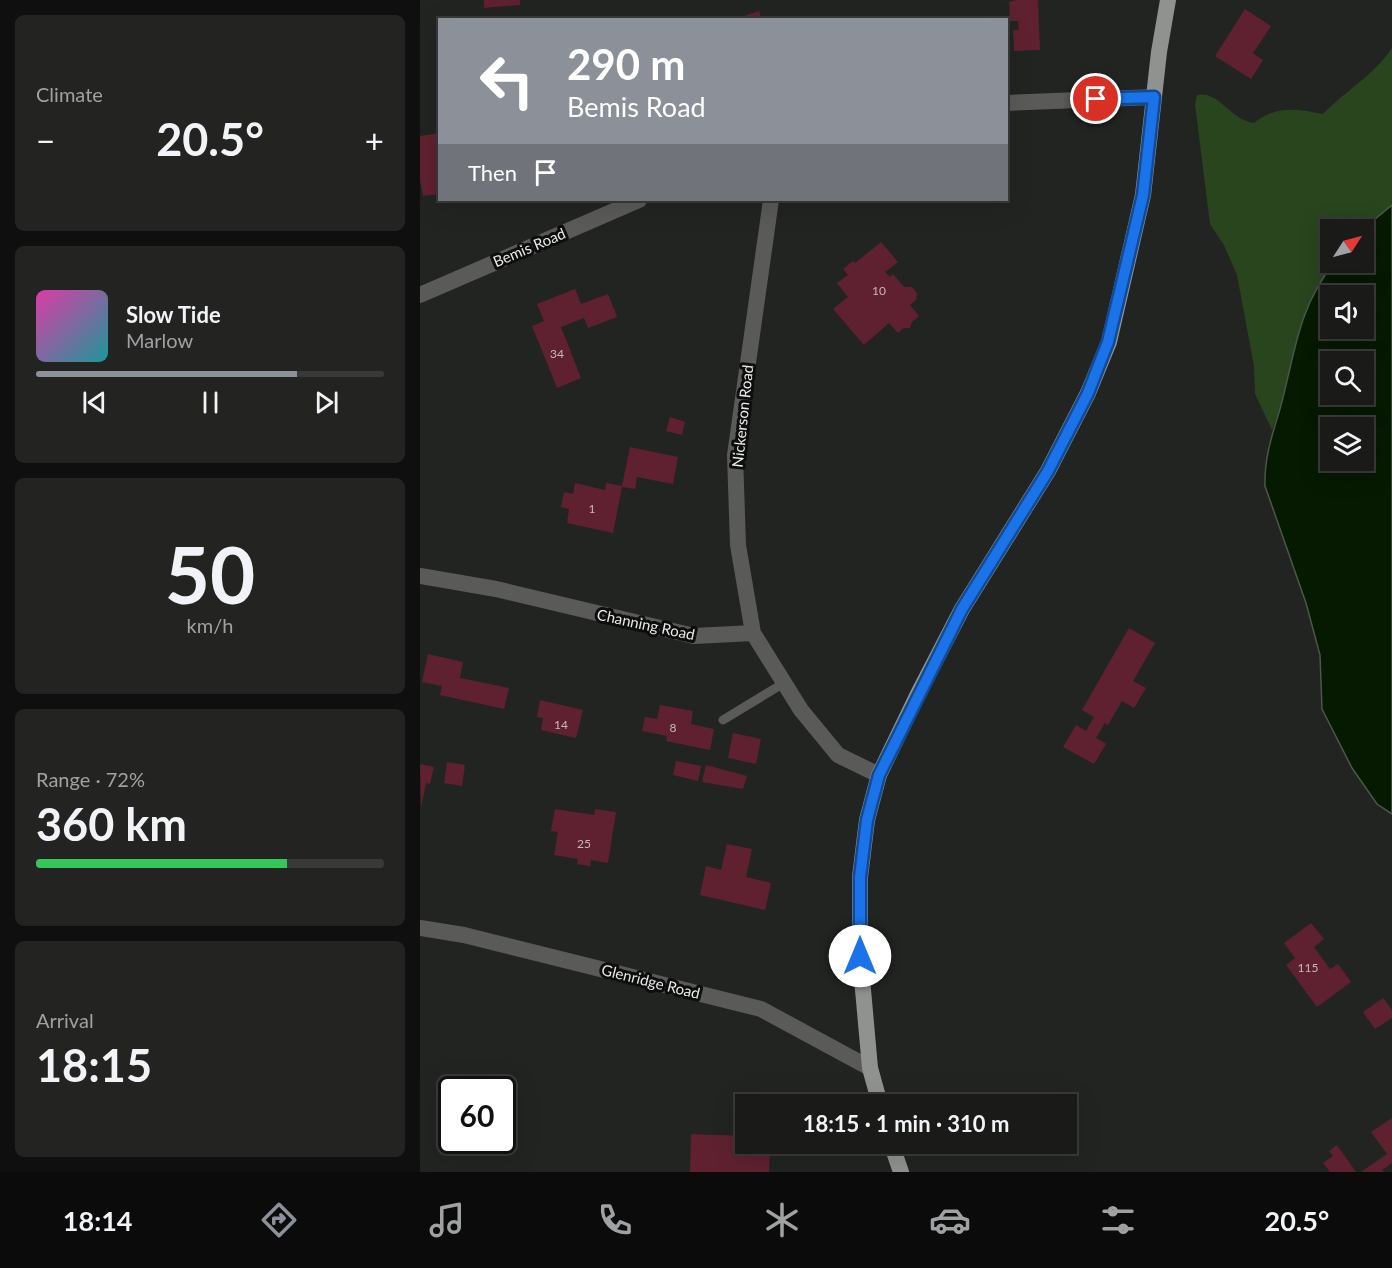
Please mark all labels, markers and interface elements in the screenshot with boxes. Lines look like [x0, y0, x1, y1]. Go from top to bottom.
text: 290 m [567, 39, 685, 89]
icon: left [468, 42, 546, 120]
pin [1070, 73, 1121, 124]
text: Climate [36, 82, 103, 106]
icon: arrive [1079, 82, 1112, 115]
text: Bemis Road [567, 90, 706, 123]
text: 20.5° [156, 112, 264, 166]
text: − [36, 120, 55, 160]
text: + [365, 120, 384, 160]
icon: arrive [529, 156, 562, 189]
text: Then [468, 159, 517, 186]
north arrow [1320, 219, 1374, 273]
map controls [1320, 219, 1374, 471]
street label: Bemis Road [490, 224, 568, 270]
house number: 10 [872, 283, 886, 298]
button: sound [1320, 285, 1374, 339]
text: Slow Tide [126, 301, 221, 328]
text: Marlow [126, 328, 193, 352]
house number: 34 [550, 346, 564, 361]
button: search [1320, 351, 1374, 405]
street label: Nickerson Road [728, 364, 756, 468]
icon: previous [78, 386, 111, 419]
icon: pause [194, 386, 227, 419]
icon: next [310, 386, 343, 419]
button: layers [1320, 417, 1374, 471]
house number: 1 [589, 501, 596, 516]
text: 50 [165, 527, 255, 621]
street label: Channing Road [595, 605, 697, 643]
text: km/h [187, 613, 233, 637]
house number: 14 [554, 717, 568, 732]
house number: 8 [670, 720, 677, 735]
text: Range · 72% [36, 767, 145, 791]
text: 360 km [36, 797, 187, 851]
house number: 25 [577, 836, 591, 851]
position arrow [828, 924, 892, 988]
street label: Glenridge Road [600, 960, 702, 1002]
house number: 115 [1298, 960, 1318, 975]
text: Arrival [36, 1008, 94, 1032]
text: 18:15 [36, 1038, 152, 1092]
speed limit sign: 60 [438, 1076, 516, 1154]
text: 18:15 · 1 min · 310 m [803, 1110, 1009, 1137]
icon: directions [258, 1199, 300, 1241]
icon: music [426, 1199, 468, 1241]
icon: phone [594, 1199, 636, 1241]
icon: climate [761, 1199, 803, 1241]
icon: car [929, 1199, 971, 1241]
icon: filters [1097, 1199, 1139, 1241]
text: 18:14 [63, 1204, 132, 1237]
text: 20.5° [1264, 1204, 1329, 1237]

